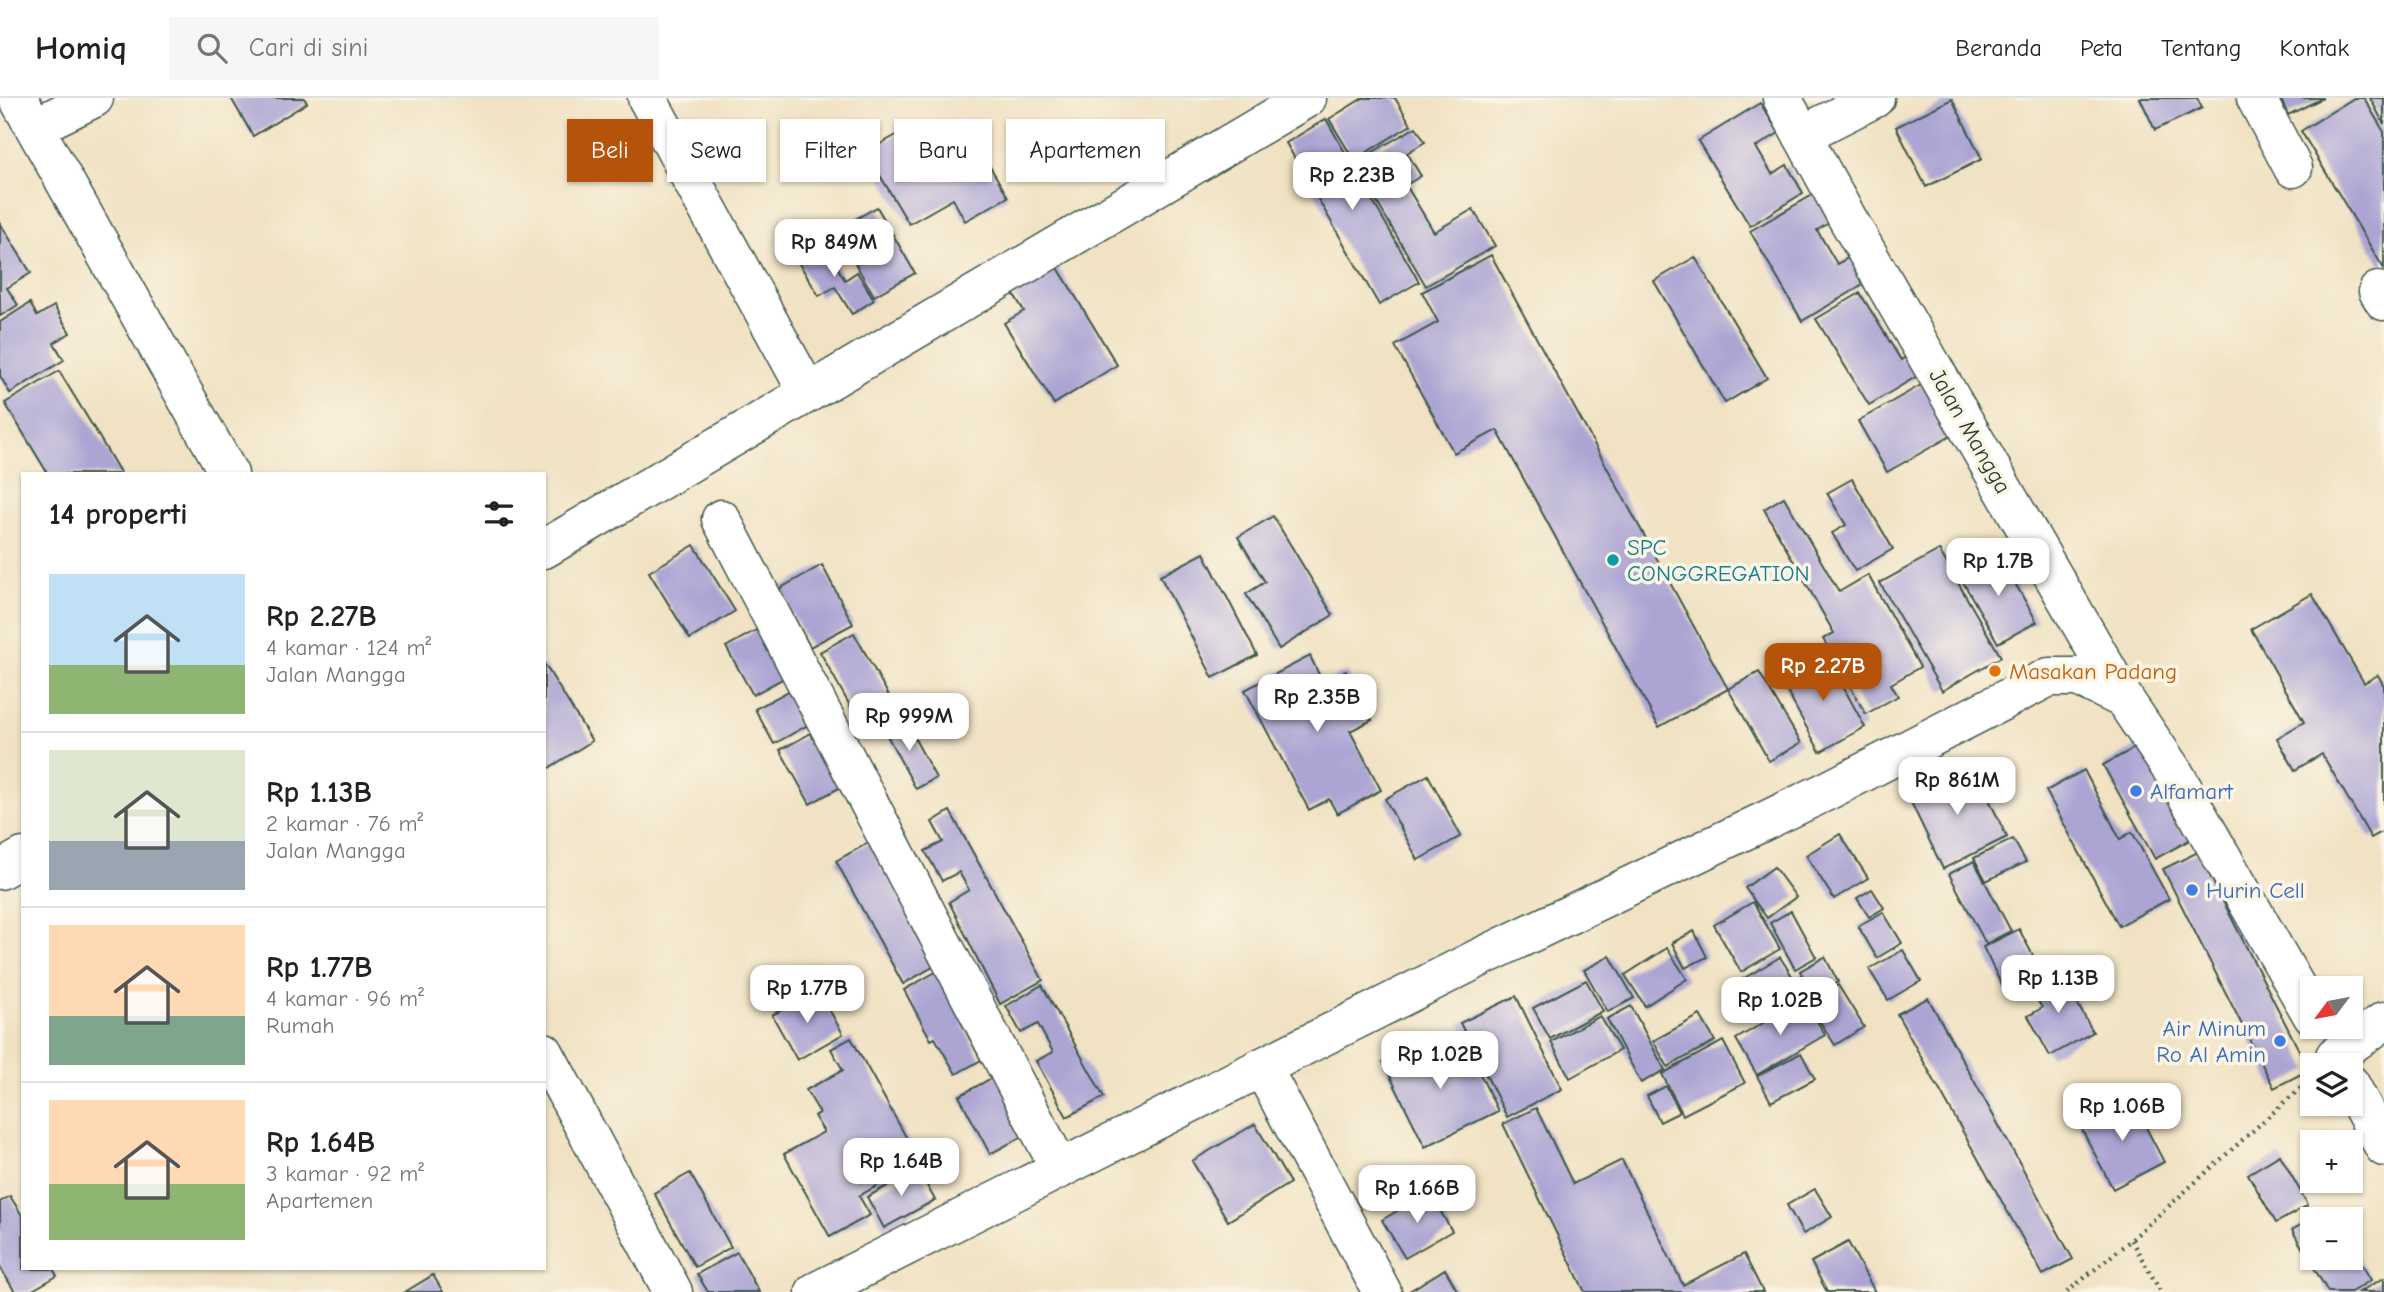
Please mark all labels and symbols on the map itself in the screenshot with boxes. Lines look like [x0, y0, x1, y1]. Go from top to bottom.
pin: Rp 2.23B [1280, 152, 1424, 212]
pin: Rp 849M [769, 220, 899, 279]
street label: Jalan Mangga [1923, 364, 2017, 498]
place label: SPC CONGGREGATION [1627, 534, 1810, 587]
pin: Rp 1.7B [1933, 538, 2063, 598]
marker: SPC CONGGREGATION [1605, 552, 1621, 568]
pin: Rp 2.27B [1751, 644, 1895, 703]
place label: Masakan Padang [2009, 658, 2177, 685]
marker: Masakan Padang [1987, 663, 2003, 679]
pin: Rp 2.35B [1245, 674, 1389, 734]
pin: Rp 999M [844, 694, 974, 753]
pin: Rp 861M [1892, 758, 2022, 817]
place label: Alfamart [2150, 778, 2234, 805]
marker: Alfamart [2128, 783, 2144, 799]
place label: Hurin Cell [2206, 877, 2305, 904]
marker: Hurin Cell [2184, 882, 2200, 898]
pin: Rp 1.13B [1986, 956, 2130, 1015]
pin: Rp 1.77B [735, 965, 879, 1025]
north arrow [2300, 976, 2362, 1040]
pin: Rp 1.02B [1708, 978, 1852, 1037]
place label: Air Minum Ro Al Amin [2156, 1015, 2266, 1068]
pin: Rp 1.02B [1368, 1032, 1512, 1091]
marker: Air Minum Ro Al Amin [2272, 1033, 2288, 1049]
pin: Rp 1.06B [2050, 1084, 2194, 1143]
pin: Rp 1.64B [829, 1138, 973, 1198]
pin: Rp 1.66B [1345, 1166, 1489, 1225]

